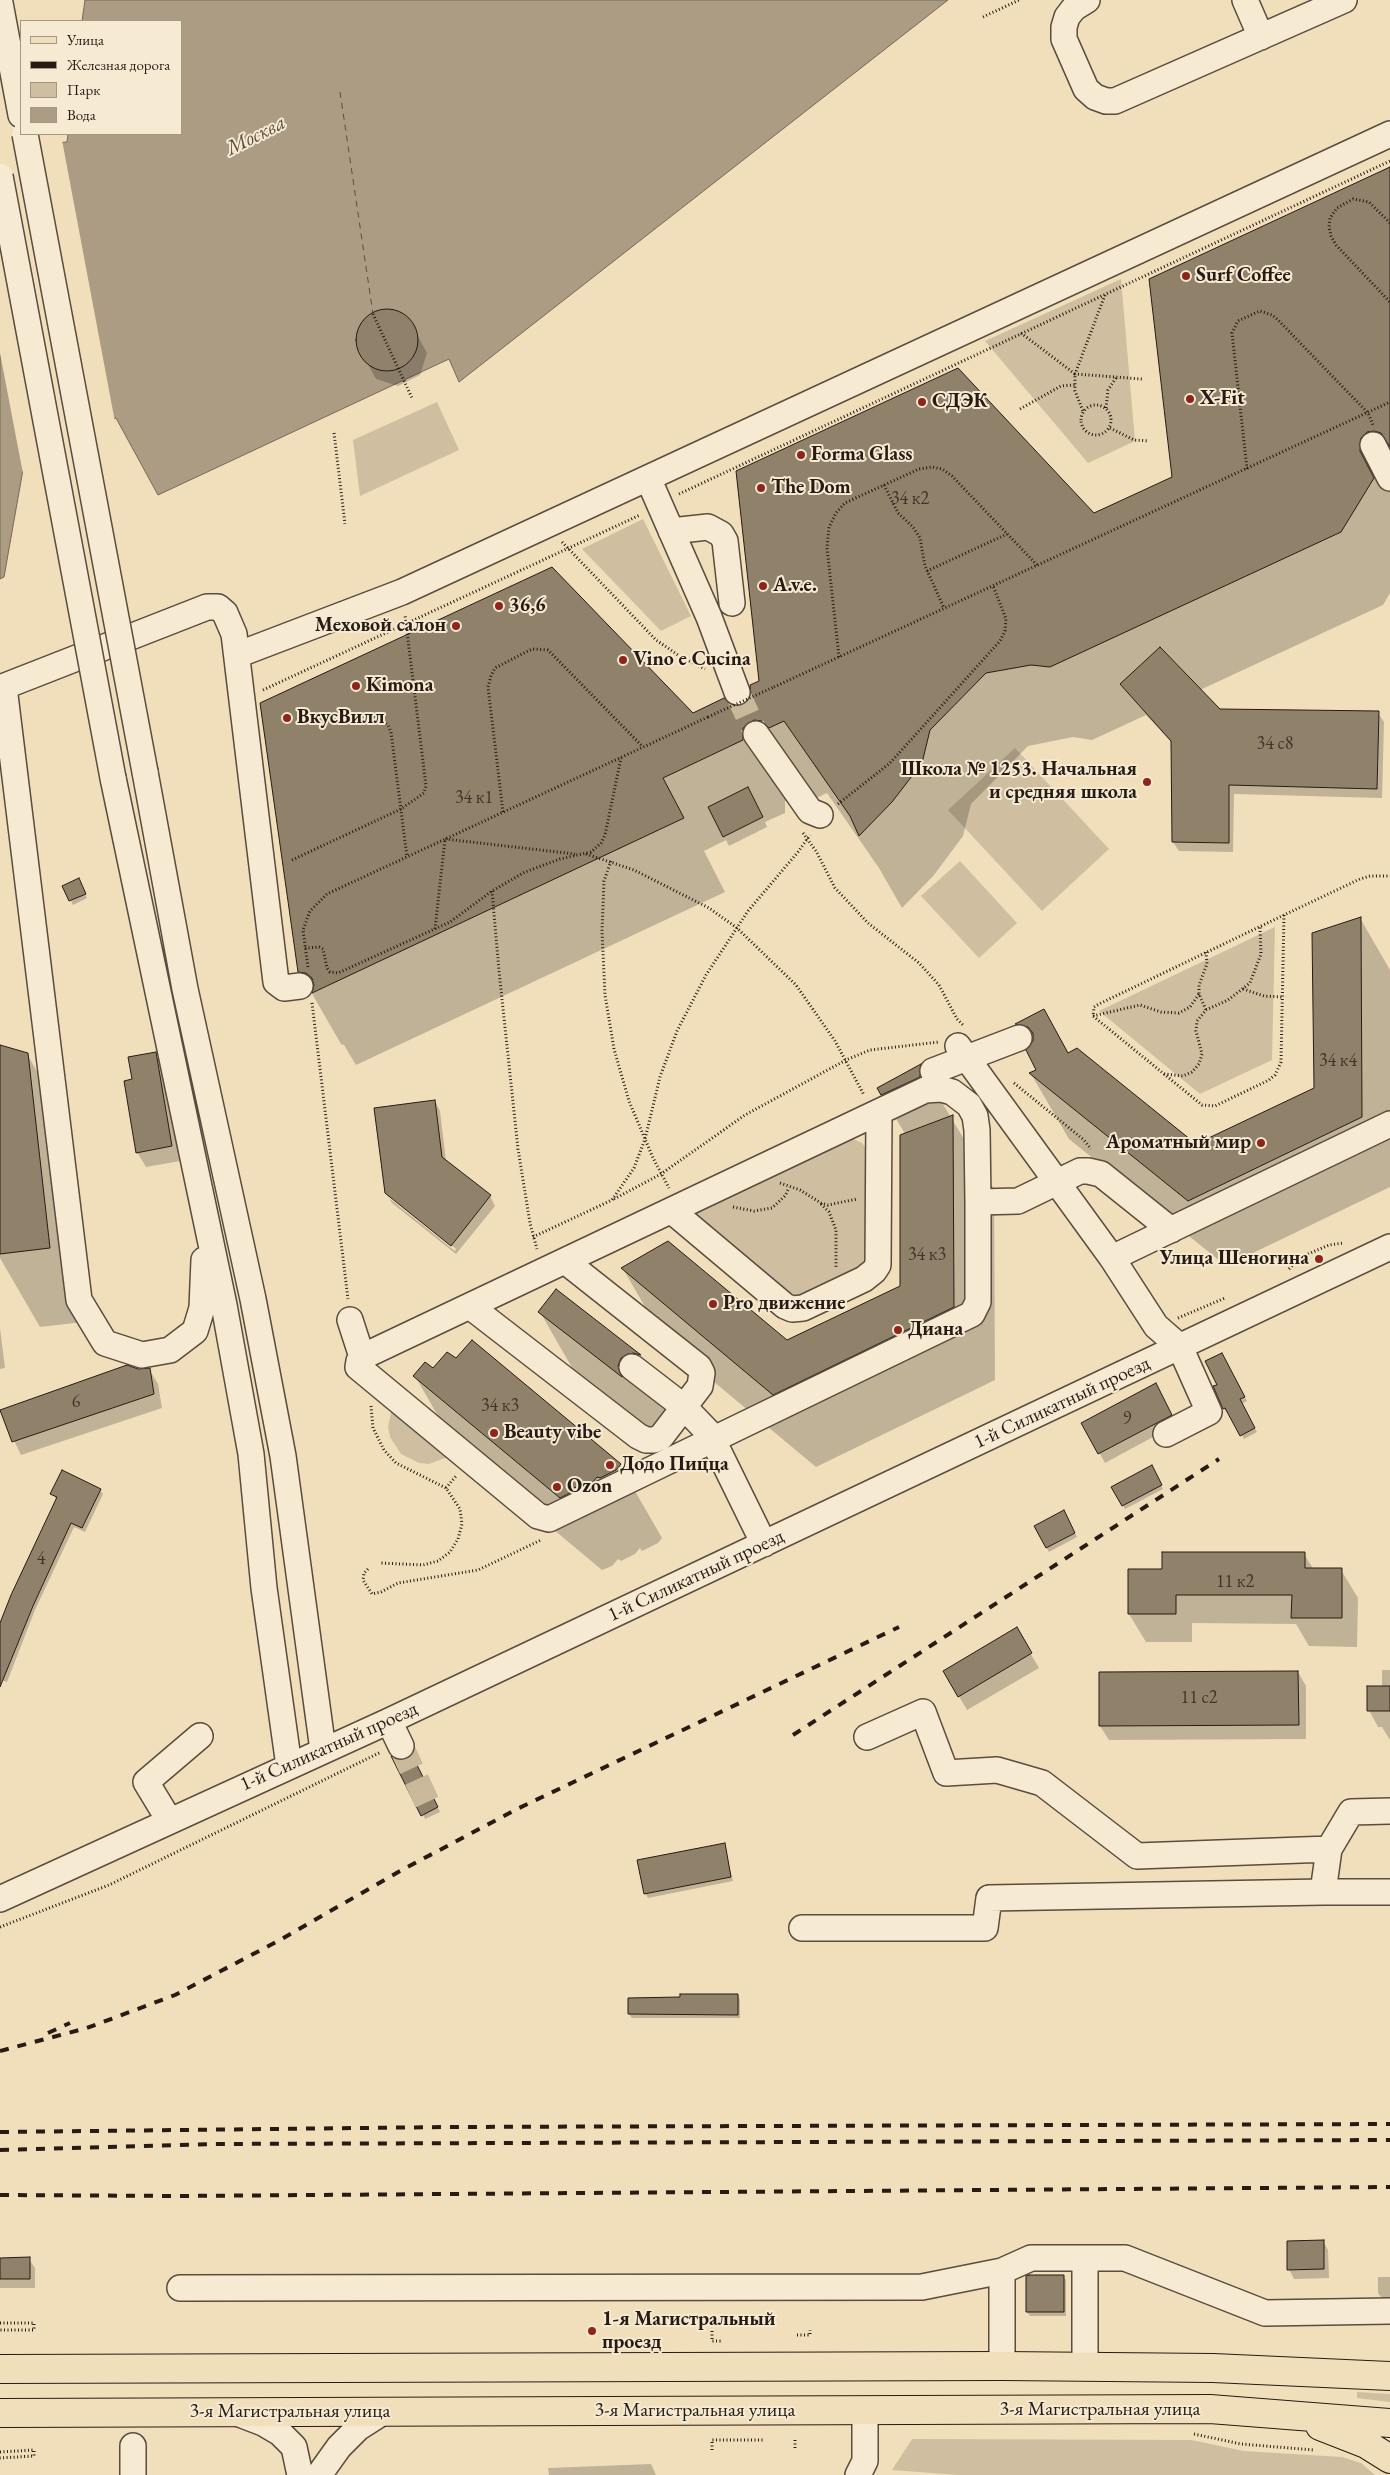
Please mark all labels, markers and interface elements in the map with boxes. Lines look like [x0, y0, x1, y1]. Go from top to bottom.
legend [20, 20, 182, 135]
text: Улица [67, 30, 104, 49]
text: Железная дорога [67, 55, 170, 74]
text: Парк [67, 80, 100, 99]
text: Вода [67, 105, 96, 124]
water label: Москва [222, 110, 290, 162]
place label: Surf Coffee [1196, 264, 1291, 288]
marker: Surf Coffee [1180, 270, 1192, 282]
place label: X-Fit [1200, 387, 1245, 411]
place label: СДЭК [932, 390, 988, 414]
marker: X-Fit [1184, 393, 1196, 405]
marker: СДЭК [916, 396, 928, 408]
place label: Forma Glass [811, 443, 913, 467]
marker: Forma Glass [795, 449, 807, 461]
place label: The Dom [771, 476, 851, 500]
marker: The Dom [755, 482, 767, 494]
house number: 34 к2 [891, 488, 929, 510]
place label: A.v.e. [773, 574, 817, 598]
marker: A.v.e. [757, 580, 769, 592]
place label: 36,6 [509, 594, 546, 618]
marker: 36,6 [493, 600, 505, 612]
place label: Меховой салон [315, 614, 446, 638]
marker: Меховой салон [450, 620, 462, 632]
place label: Vino e Cucina [633, 648, 751, 672]
marker: Vino e Cucina [617, 654, 629, 666]
place label: Kimona [366, 674, 433, 698]
marker: Kimona [350, 680, 362, 692]
place label: ВкусВилл [297, 706, 384, 730]
marker: ВкусВилл [281, 712, 293, 724]
house number: 34 с8 [1257, 733, 1293, 755]
place label: Школа № 1253. Начальная и средняя школа [901, 758, 1137, 805]
marker: Школа № 1253. Начальная и средняя школа [1141, 776, 1153, 788]
house number: 34 к1 [455, 787, 493, 809]
house number: 34 к4 [1319, 1050, 1357, 1072]
place label: Ароматный мир [1106, 1131, 1251, 1155]
marker: Ароматный мир [1255, 1137, 1267, 1149]
house number: 34 к3 [908, 1244, 946, 1266]
place label: Улица Шеногина [1160, 1247, 1309, 1271]
marker: Улица Шеногина [1313, 1253, 1325, 1265]
place label: Pro движение [723, 1292, 846, 1316]
marker: Pro движение [707, 1298, 719, 1310]
place label: Диана [908, 1318, 963, 1342]
marker: Диана [892, 1324, 904, 1336]
street label: 1-й Силикатный проезд [970, 1352, 1154, 1454]
house number: 6 [72, 1391, 80, 1413]
house number: 34 к3 [481, 1395, 519, 1417]
house number: 9 [1123, 1408, 1131, 1430]
place label: Beauty vibe [504, 1421, 601, 1445]
marker: Beauty vibe [488, 1427, 500, 1439]
place label: Додо Пицца [620, 1453, 729, 1477]
marker: Додо Пицца [604, 1459, 616, 1471]
place label: Ozon [567, 1475, 612, 1499]
marker: Ozon [551, 1481, 563, 1493]
street label: 1-й Силикатный проезд [604, 1525, 788, 1627]
house number: 4 [37, 1548, 45, 1570]
house number: 11 к2 [1216, 1571, 1254, 1593]
house number: 11 с2 [1181, 1687, 1217, 1709]
street label: 1-й Силикатный проезд [237, 1697, 421, 1797]
place label: 1-я Магистральный проезд [602, 2308, 776, 2355]
marker: 1-я Магистральный проезд [586, 2325, 598, 2337]
street label: 3-я Магистральная улица [1000, 2398, 1200, 2422]
street label: 3-я Магистральная улица [595, 2399, 795, 2423]
street label: 3-я Магистральная улица [190, 2400, 390, 2424]

